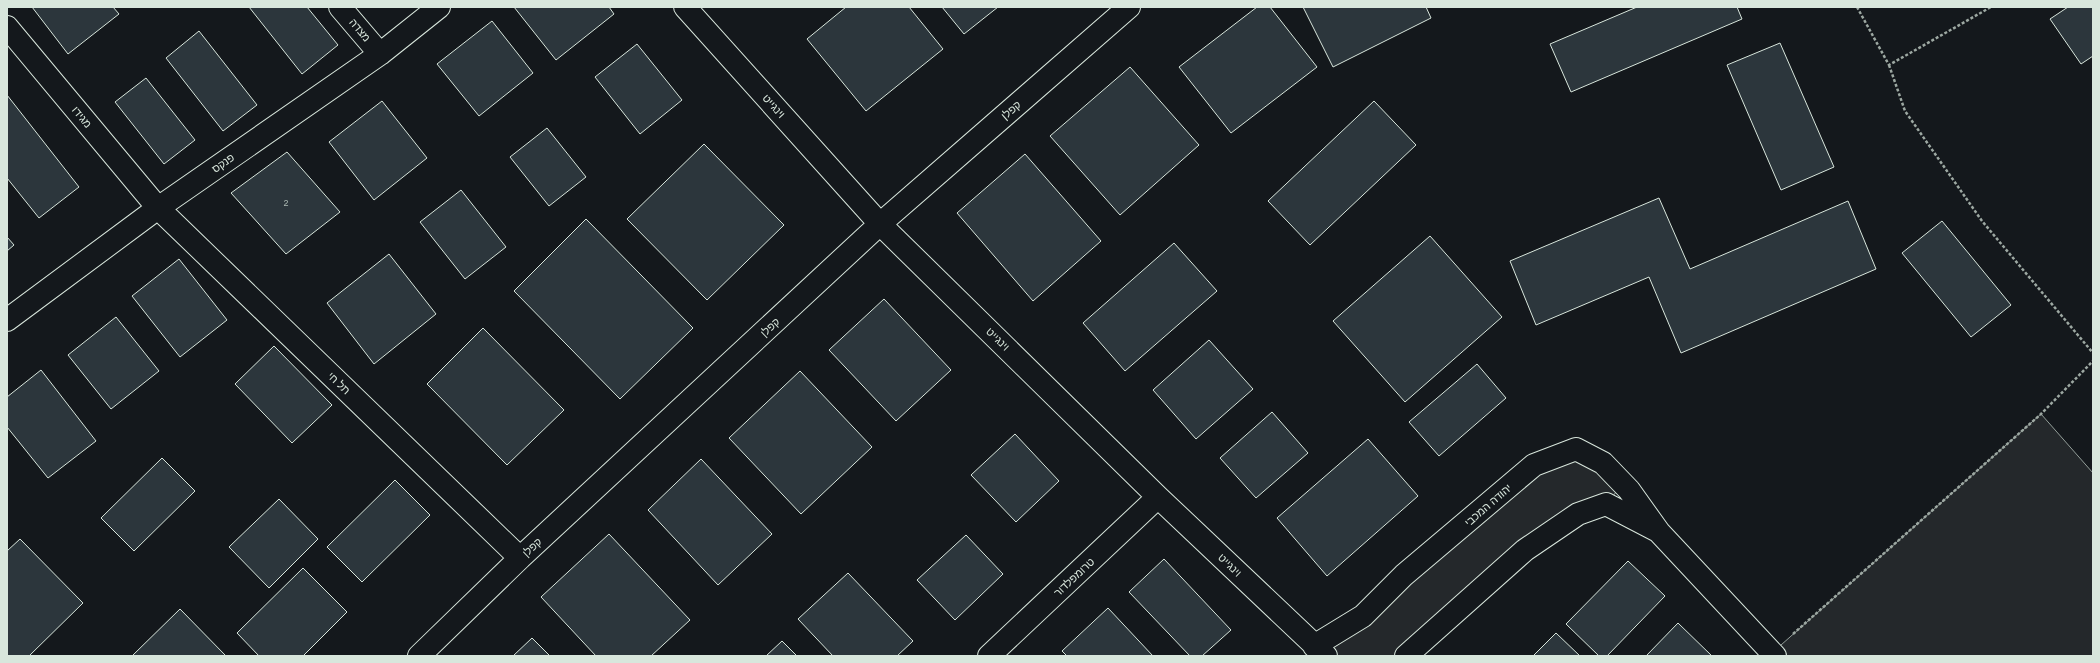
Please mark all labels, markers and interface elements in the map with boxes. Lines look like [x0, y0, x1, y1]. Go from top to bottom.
street label: מצדה [347, 16, 373, 44]
street label: וינגייט [760, 92, 788, 120]
street label: קפלן [999, 98, 1023, 122]
street label: מגידו [70, 104, 94, 130]
street label: פנקס [210, 151, 237, 175]
house number: 2 [283, 198, 289, 208]
street label: קפלן [758, 315, 782, 339]
street label: וינגייט [984, 325, 1012, 353]
street label: תל חי [325, 370, 353, 396]
street label: יהודה המכבי [1462, 481, 1514, 529]
street label: קפלן [520, 535, 544, 559]
street label: וינגייט [1216, 551, 1244, 579]
street label: טרומפלדור [1051, 555, 1097, 599]

